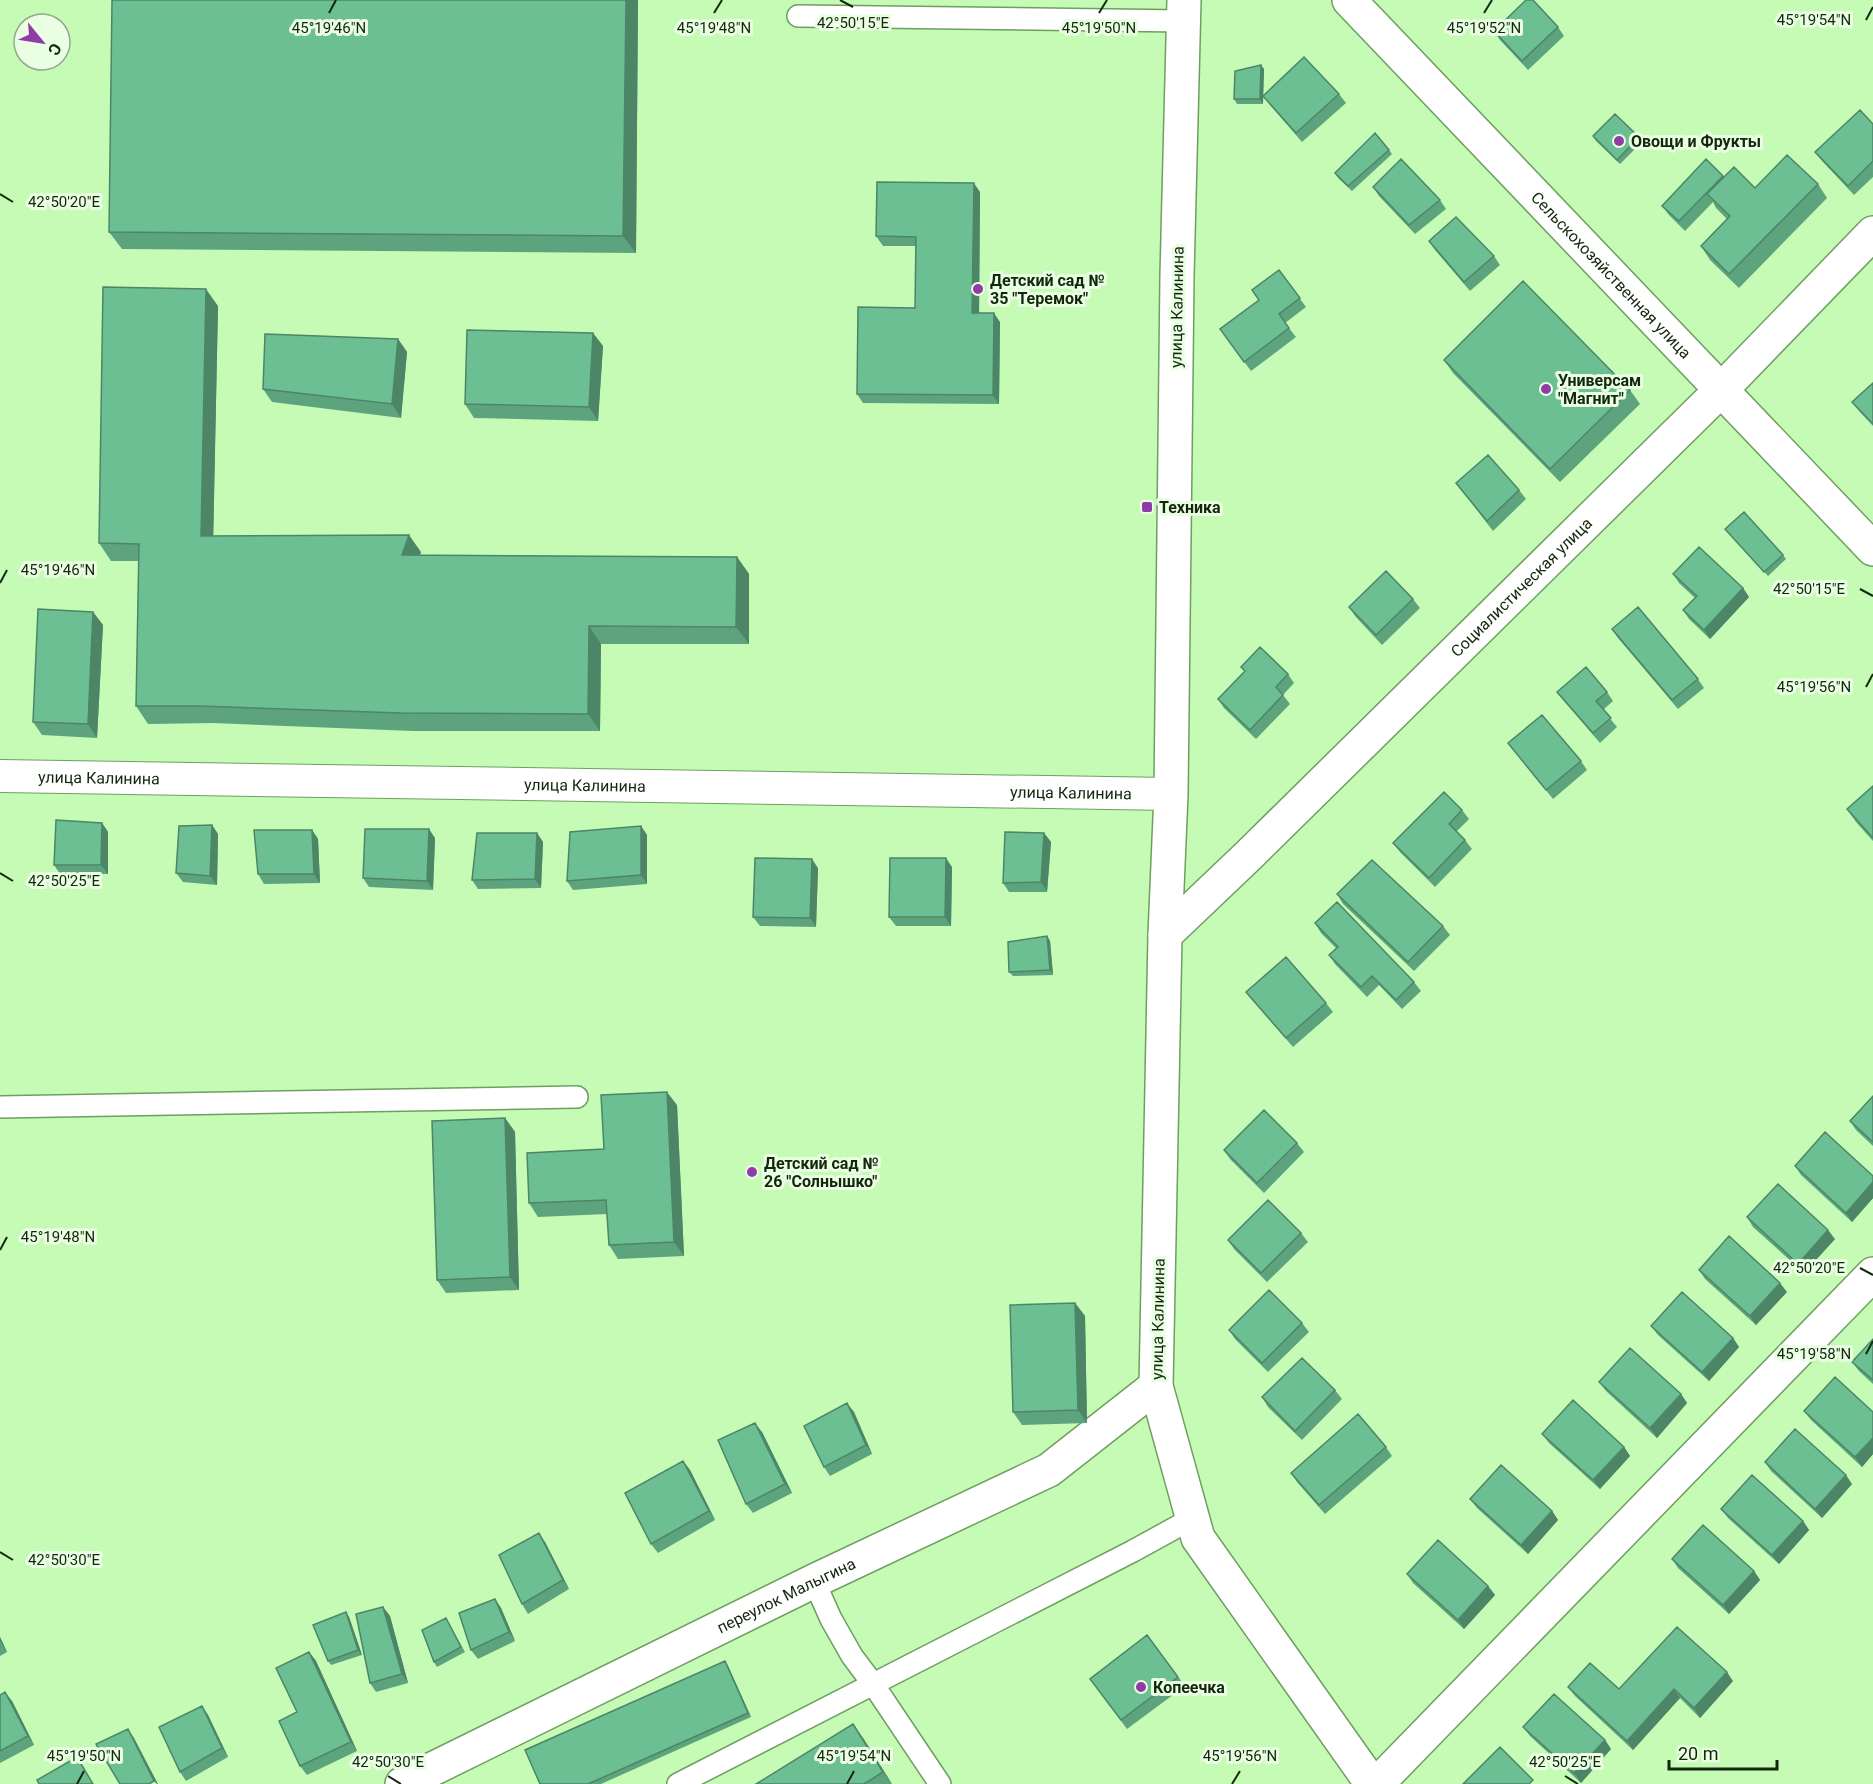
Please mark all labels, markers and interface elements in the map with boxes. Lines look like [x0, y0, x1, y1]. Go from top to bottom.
text: 45°19'54"N [1777, 11, 1851, 29]
north arrow [12, 12, 72, 72]
text: 42°50'15"E [817, 14, 890, 32]
text: 45°19'46"N [292, 19, 366, 37]
text: 45°19'48"N [677, 19, 751, 37]
text: 45°19'50"N [1062, 19, 1136, 37]
text: 45°19'52"N [1447, 19, 1521, 37]
text: С [44, 40, 65, 59]
place label: Овощи и Фрукты [1631, 132, 1761, 151]
marker: Овощи и Фрукты [1612, 134, 1626, 148]
street label: Сельскохозяйственная улица [1527, 188, 1695, 362]
text: 42°50'20"E [28, 193, 101, 211]
street label: улица Калинина [1166, 246, 1188, 368]
place label: Детский сад № 35 "Теремок" [990, 271, 1105, 308]
marker: Детский сад № 35 "Теремок" [971, 282, 985, 296]
place label: Универсам "Магнит" [1558, 371, 1641, 408]
marker: Универсам "Магнит" [1539, 382, 1553, 396]
place label: Техника [1159, 498, 1221, 517]
marker: Техника [1140, 500, 1154, 514]
street label: Социалистическая улица [1447, 513, 1596, 660]
text: 45°19'46"N [21, 561, 95, 579]
text: 42°50'15"E [1773, 580, 1846, 598]
text: 45°19'56"N [1777, 678, 1851, 696]
street label: улица Калинина [38, 767, 160, 788]
street label: улица Калинина [524, 775, 646, 795]
street label: улица Калинина [1010, 782, 1132, 803]
text: 42°50'25"E [28, 872, 101, 890]
place label: Детский сад № 26 "Солнышко" [764, 1154, 879, 1191]
marker: Детский сад № 26 "Солнышко" [745, 1165, 759, 1179]
text: 45°19'48"N [21, 1228, 95, 1246]
street label: улица Калинина [1147, 1258, 1169, 1380]
text: 42°50'20"E [1773, 1259, 1846, 1277]
text: 45°19'58"N [1777, 1345, 1851, 1363]
text: 42°50'30"E [28, 1551, 101, 1569]
street label: переулок Малыгина [714, 1553, 858, 1637]
place label: Копеечка [1153, 1678, 1225, 1697]
marker: Копеечка [1134, 1680, 1148, 1694]
scale bar [1669, 1733, 1777, 1771]
text: 20 m [1678, 1743, 1718, 1764]
text: 45°19'50"N [47, 1747, 121, 1765]
text: 45°19'54"N [817, 1747, 891, 1765]
text: 45°19'56"N [1203, 1747, 1277, 1765]
text: 42°50'30"E [352, 1753, 425, 1771]
text: 42°50'25"E [1529, 1753, 1602, 1771]

